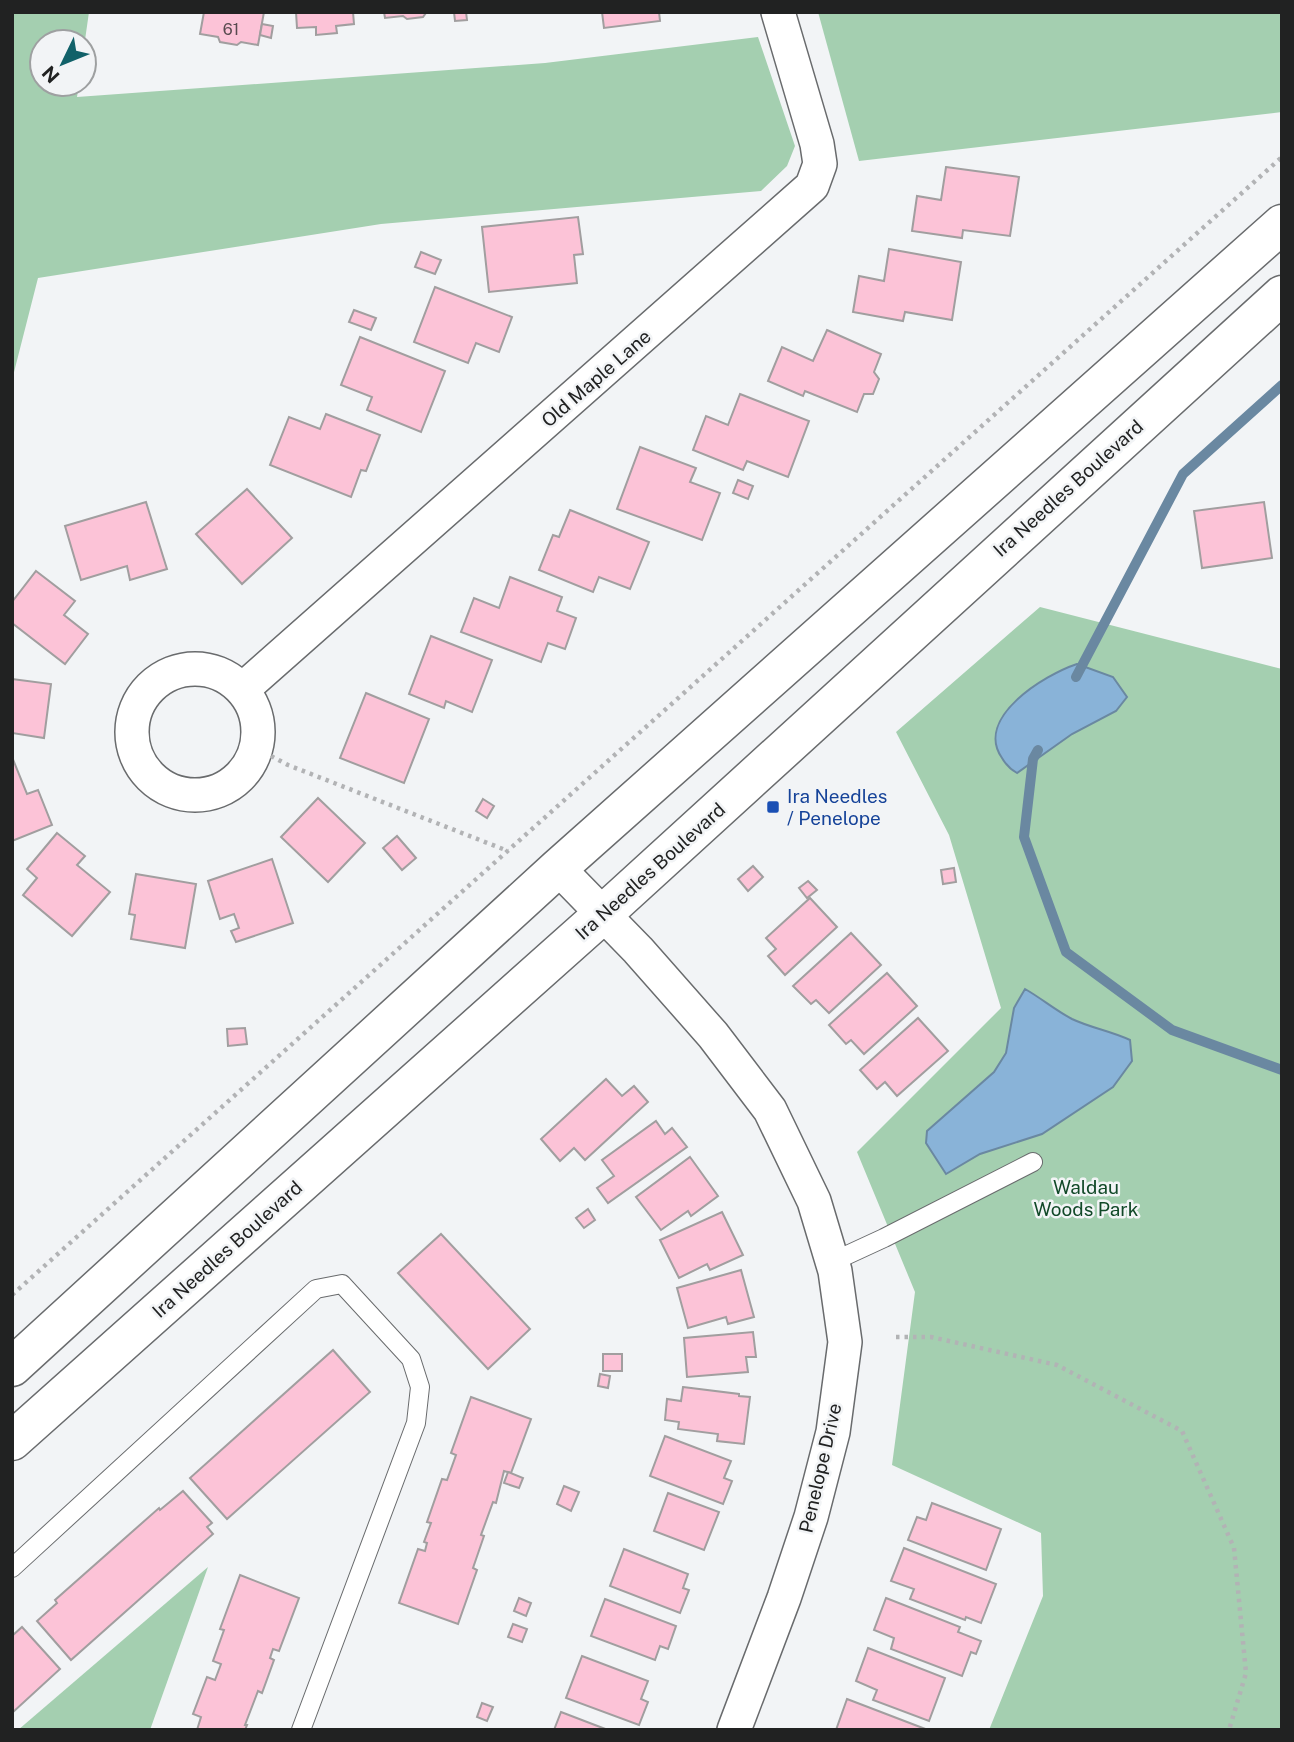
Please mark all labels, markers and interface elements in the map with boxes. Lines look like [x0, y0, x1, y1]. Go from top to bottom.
house number: 61 [223, 20, 239, 39]
north arrow [28, 28, 98, 98]
text: N [37, 62, 64, 88]
street label: Old Maple Lane [537, 325, 655, 431]
street label: Ira Needles Boulevard [989, 415, 1147, 561]
place label: Ira Needles / Penelope [787, 785, 887, 829]
street label: Ira Needles Boulevard [571, 798, 729, 944]
marker: Ira Needles / Penelope [765, 799, 781, 815]
street label: Ira Needles Boulevard [148, 1176, 306, 1322]
park label: Waldau Woods Park [1034, 1176, 1139, 1220]
street label: Penelope Drive [794, 1401, 846, 1535]

